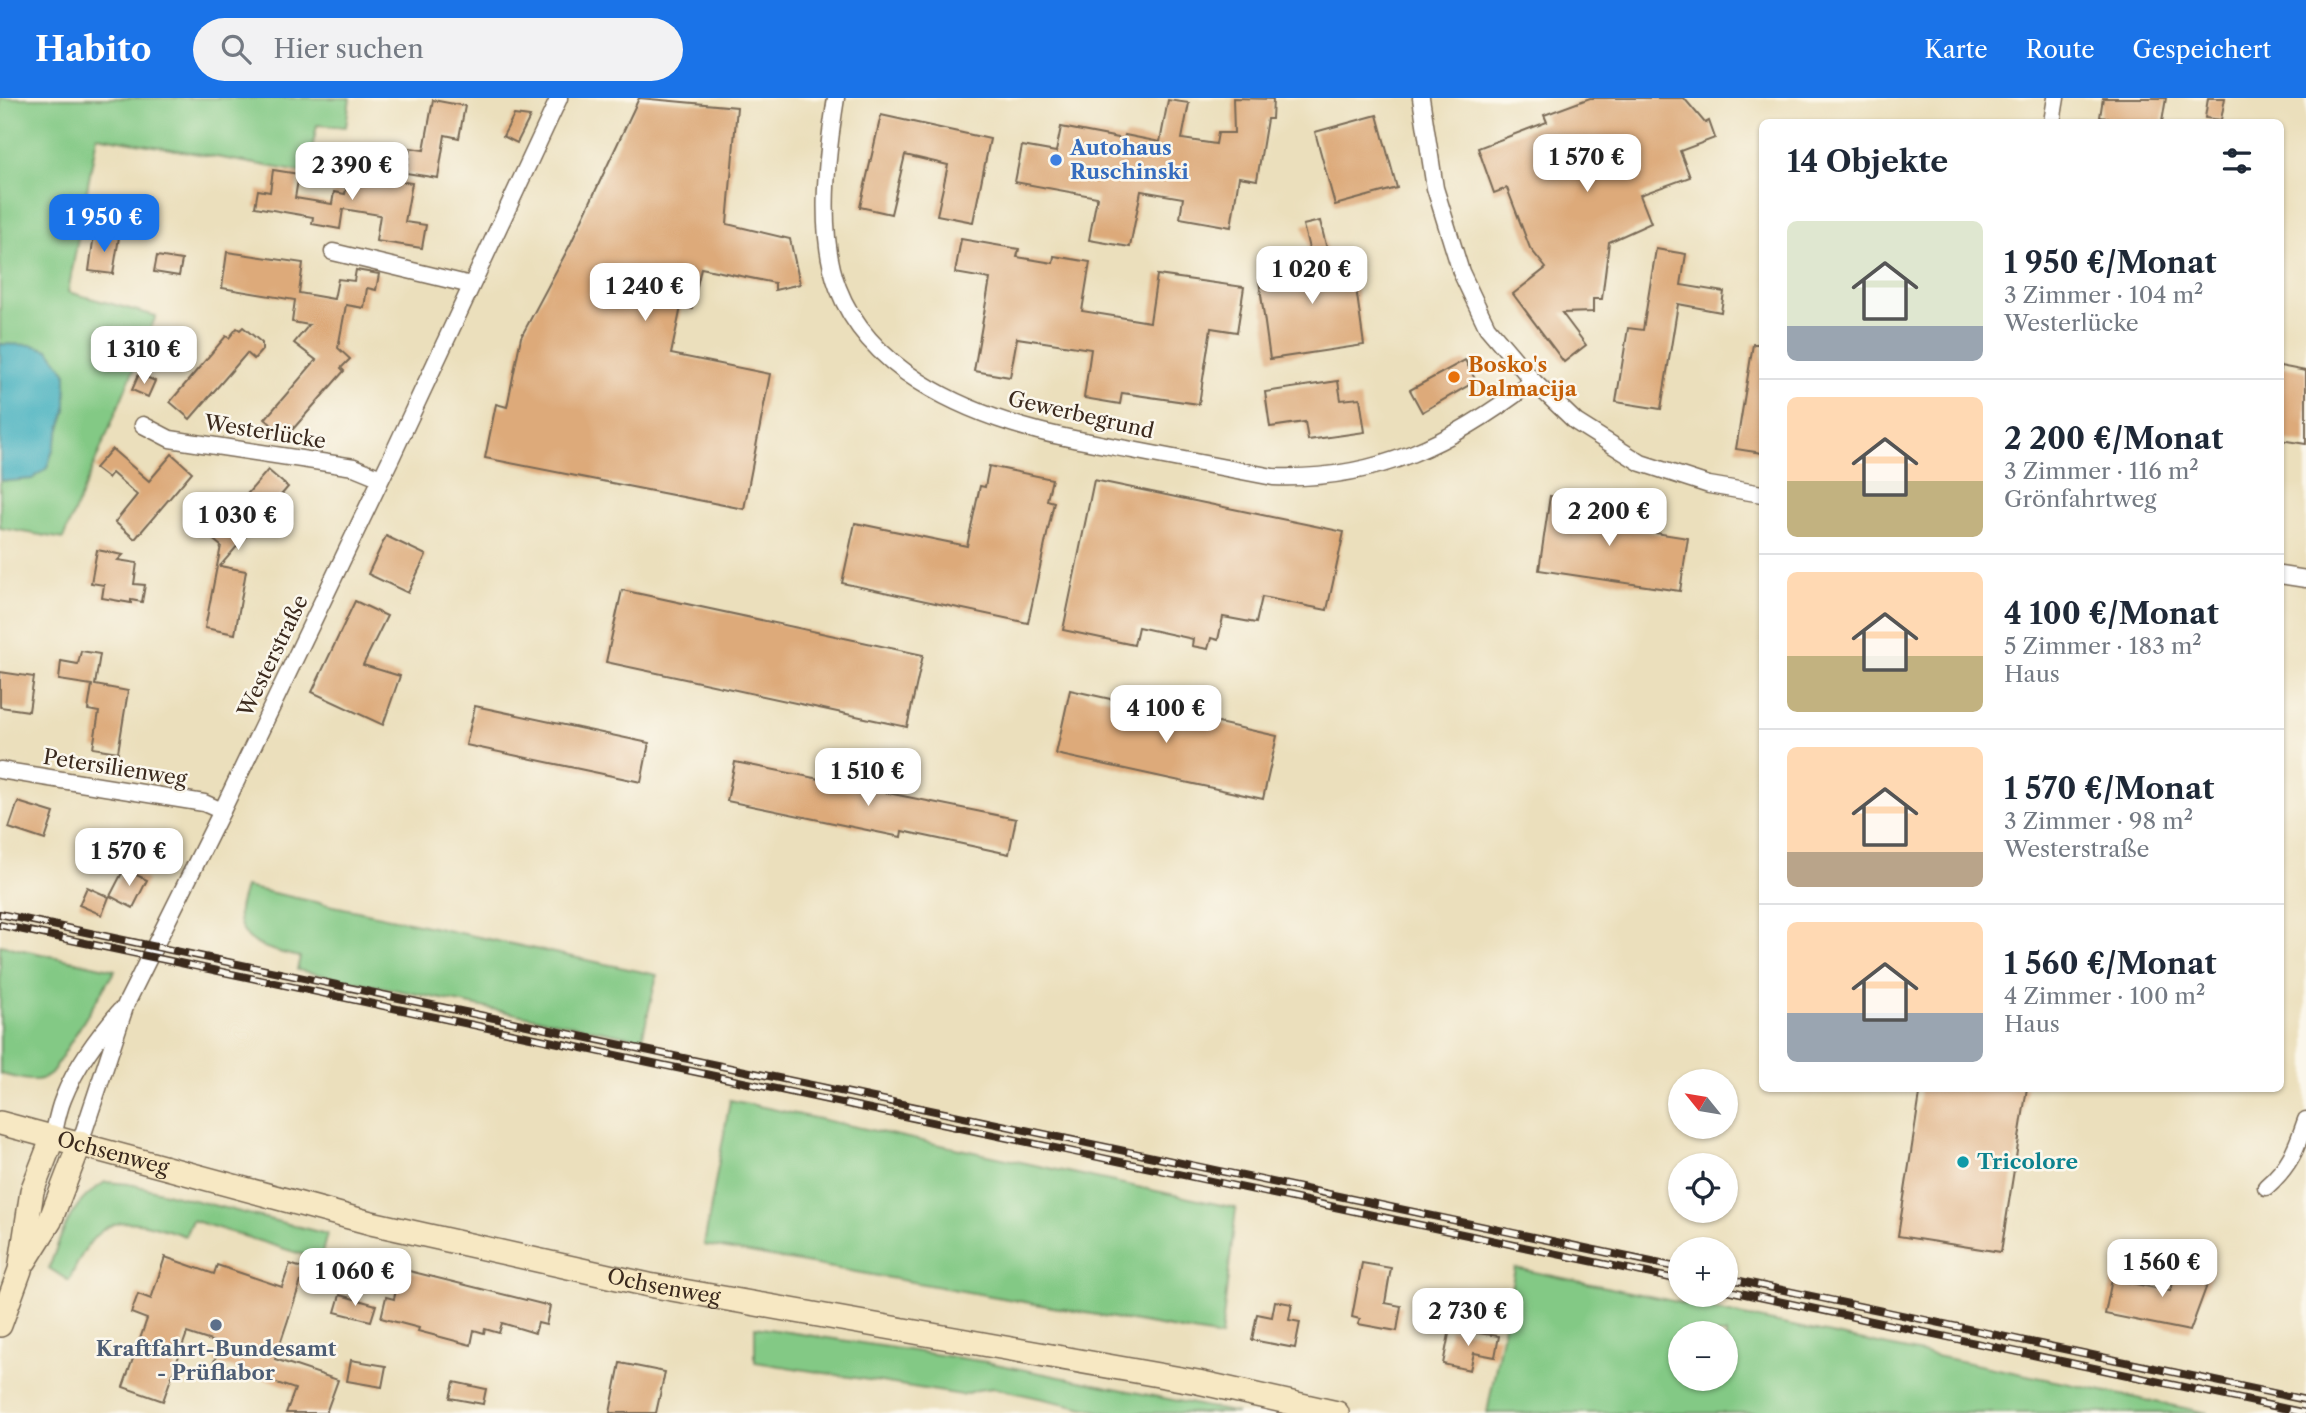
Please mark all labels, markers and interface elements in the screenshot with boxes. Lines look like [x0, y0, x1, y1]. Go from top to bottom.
search box [193, 18, 683, 81]
text: Habito [35, 29, 151, 70]
icon: search [217, 30, 255, 68]
text: Hier suchen [273, 33, 424, 65]
text: Karte [1924, 35, 1988, 64]
text: Route [2026, 35, 2095, 64]
text: Gespeichert [2133, 35, 2271, 64]
pin: 1 570 € [1522, 134, 1652, 194]
place label: Autohaus Ruschinski [1069, 135, 1189, 184]
pin: 2 390 € [287, 142, 417, 202]
icon: filters [2218, 142, 2256, 180]
text: 1 570 € [1549, 143, 1625, 171]
text: 14 Objekte [1787, 143, 1948, 180]
text: 2 390 € [311, 151, 393, 179]
marker: Autohaus Ruschinski [1048, 152, 1064, 168]
pin: 1 950 € [39, 194, 169, 254]
text: 1 950 € [65, 203, 143, 231]
text: 1 950 €/Monat [2004, 244, 2217, 281]
pin: 1 020 € [1247, 246, 1377, 306]
icon: home [1843, 249, 1927, 333]
text: 1 020 € [1272, 255, 1352, 283]
pin: 1 240 € [580, 264, 710, 323]
text: 1 240 € [606, 272, 684, 300]
text: 3 Zimmer · 104 m² [2004, 281, 2204, 309]
text: Westerlücke [2004, 309, 2139, 337]
pin: 1 310 € [79, 327, 209, 386]
text: 1 310 € [107, 335, 181, 363]
place label: Bosko's Dalmacija [1468, 352, 1578, 401]
marker: Bosko's Dalmacija [1446, 369, 1462, 385]
street label: Gewerbegrund [1006, 386, 1157, 443]
street label: Westerlücke [201, 409, 328, 453]
text: 2 200 €/Monat [2004, 420, 2223, 457]
icon: home [1843, 425, 1927, 509]
text: 3 Zimmer · 116 m² [2004, 457, 2199, 485]
text: Grönfahrtweg [2004, 485, 2156, 513]
pin: 2 200 € [1544, 489, 1674, 548]
pin: 1 030 € [173, 492, 303, 552]
text: 2 200 € [1568, 497, 1650, 525]
text: 1 030 € [199, 501, 277, 529]
street label: Westerstraße [232, 591, 313, 722]
text: 4 100 €/Monat [2004, 595, 2219, 632]
icon: home [1843, 600, 1927, 684]
text: 5 Zimmer · 183 m² [2004, 632, 2202, 660]
text: Haus [2004, 660, 2060, 688]
pin: 4 100 € [1101, 686, 1231, 745]
text: 4 100 € [1126, 694, 1206, 722]
street label: Petersilienweg [41, 744, 190, 791]
pin: 1 510 € [803, 748, 933, 808]
text: 1 510 € [831, 757, 905, 785]
text: 1 570 €/Monat [2004, 770, 2214, 807]
icon: home [1843, 775, 1927, 859]
text: 3 Zimmer · 98 m² [2004, 807, 2193, 835]
pin: 1 570 € [64, 828, 194, 888]
text: Westerstraße [2004, 835, 2149, 863]
text: 1 570 € [91, 837, 167, 865]
text: 1 560 €/Monat [2004, 945, 2217, 982]
icon: home [1843, 950, 1927, 1034]
text: 4 Zimmer · 100 m² [2004, 982, 2205, 1010]
text: Haus [2004, 1010, 2060, 1038]
north arrow [1668, 1069, 1738, 1139]
map controls [1668, 1069, 1738, 1391]
street label: Ochsenweg [54, 1126, 173, 1180]
place label: Tricolore [1977, 1149, 2078, 1174]
button: locate [1668, 1153, 1738, 1223]
marker: Tricolore [1955, 1154, 1971, 1170]
button: + [1668, 1237, 1738, 1307]
pin: 1 560 € [2097, 1240, 2227, 1299]
pin: 1 060 € [290, 1248, 420, 1308]
text: 1 560 € [2123, 1248, 2201, 1276]
text: 1 060 € [315, 1257, 395, 1285]
street label: Ochsenweg [605, 1263, 723, 1310]
pin: 2 730 € [1403, 1288, 1533, 1348]
text: 2 730 € [1428, 1297, 1508, 1325]
marker: Kraftfahrt-Bundesamt - Prüflabor [208, 1317, 224, 1333]
button: − [1668, 1321, 1738, 1391]
place label: Kraftfahrt-Bundesamt - Prüflabor [96, 1336, 337, 1385]

